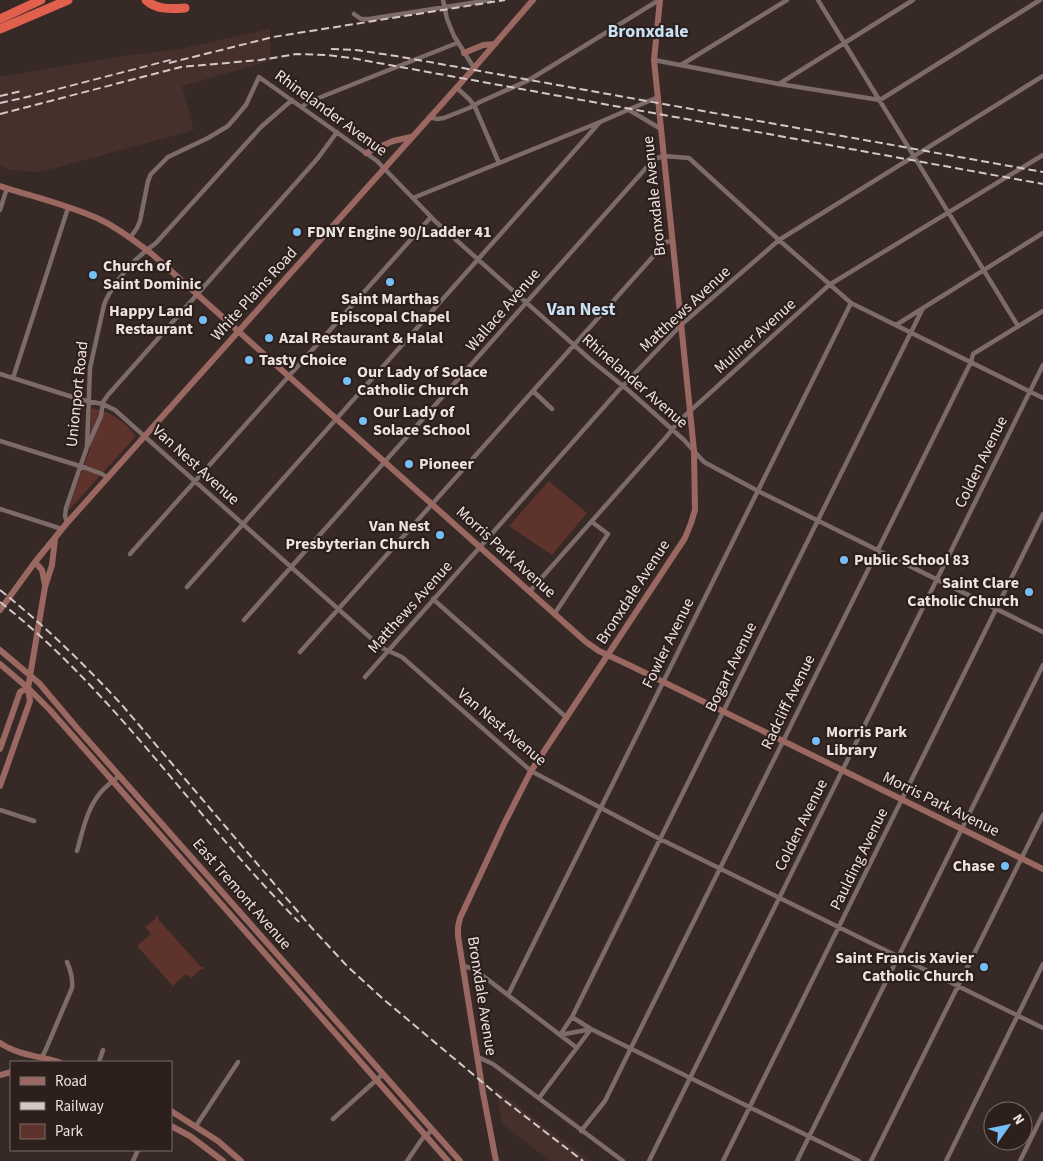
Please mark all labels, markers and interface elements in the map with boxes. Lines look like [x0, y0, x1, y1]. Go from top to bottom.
district label: Bronxdale [607, 19, 689, 44]
street label: Rhinelander Avenue [270, 65, 392, 161]
street label: Bronxdale Avenue [637, 135, 671, 257]
place label: FDNY Engine 90/Ladder 41 [307, 221, 491, 243]
marker: FDNY Engine 90/Ladder 41 [291, 226, 303, 238]
street label: White Plains Road [206, 242, 302, 346]
place label: Church of Saint Dominic [103, 255, 202, 295]
street label: Matthews Avenue [635, 261, 735, 357]
street label: Wallace Avenue [461, 263, 545, 356]
marker: Church of Saint Dominic [87, 269, 99, 281]
marker: Saint Marthas Episcopal Chapel [384, 276, 396, 288]
place label: Saint Marthas Episcopal Chapel [330, 288, 450, 328]
street label: Muliner Avenue [709, 293, 801, 379]
district label: Van Nest [546, 297, 615, 322]
place label: Happy Land Restaurant [109, 300, 193, 340]
marker: Happy Land Restaurant [197, 314, 209, 326]
place label: Azal Restaurant & Halal [278, 327, 443, 349]
street label: Rhinelander Avenue [577, 329, 693, 433]
marker: Azal Restaurant & Halal [263, 332, 275, 344]
street label: Unionport Road [60, 340, 94, 448]
place label: Tasty Choice [259, 349, 347, 371]
marker: Tasty Choice [243, 354, 255, 366]
place label: Our Lady of Solace Catholic Church [357, 361, 488, 401]
marker: Our Lady of Solace Catholic Church [341, 375, 353, 387]
place label: Our Lady of Solace School [373, 401, 471, 441]
street label: Colden Avenue [949, 412, 1013, 512]
marker: Our Lady of Solace School [357, 415, 369, 427]
street label: Van Nest Avenue [148, 420, 244, 510]
place label: Pioneer [419, 453, 475, 475]
marker: Pioneer [403, 458, 415, 470]
street label: Morris Park Avenue [451, 501, 561, 603]
place label: Van Nest Presbyterian Church [285, 515, 430, 555]
marker: Van Nest Presbyterian Church [434, 529, 446, 541]
street label: Bronxdale Avenue [591, 535, 675, 649]
place label: Public School 83 [854, 549, 969, 571]
marker: Public School 83 [838, 554, 850, 566]
street label: Matthews Avenue [363, 556, 457, 658]
place label: Saint Clare Catholic Church [907, 572, 1019, 612]
marker: Saint Clare Catholic Church [1023, 586, 1035, 598]
street label: Fowler Avenue [637, 594, 699, 692]
street label: Bogart Avenue [700, 618, 762, 716]
street label: Radcliff Avenue [756, 651, 821, 753]
street label: Van Nest Avenue [453, 683, 551, 771]
place label: Morris Park Library [826, 721, 907, 761]
marker: Morris Park Library [810, 735, 822, 747]
street label: Morris Park Avenue [879, 766, 1003, 842]
street label: Colden Avenue [769, 775, 833, 875]
street label: Paulding Avenue [825, 804, 893, 914]
street label: East Tremont Avenue [187, 833, 297, 955]
place label: Chase [953, 855, 995, 877]
marker: Chase [999, 860, 1011, 872]
street label: Bronxdale Avenue [462, 935, 502, 1057]
place label: Saint Francis Xavier Catholic Church [835, 947, 975, 987]
marker: Saint Francis Xavier Catholic Church [978, 961, 990, 973]
legend [10, 1061, 172, 1151]
text: Road [55, 1071, 87, 1092]
text: Railway [55, 1096, 104, 1117]
north arrow [983, 1101, 1033, 1151]
text: N [1007, 1110, 1029, 1129]
text: Park [55, 1121, 84, 1142]

